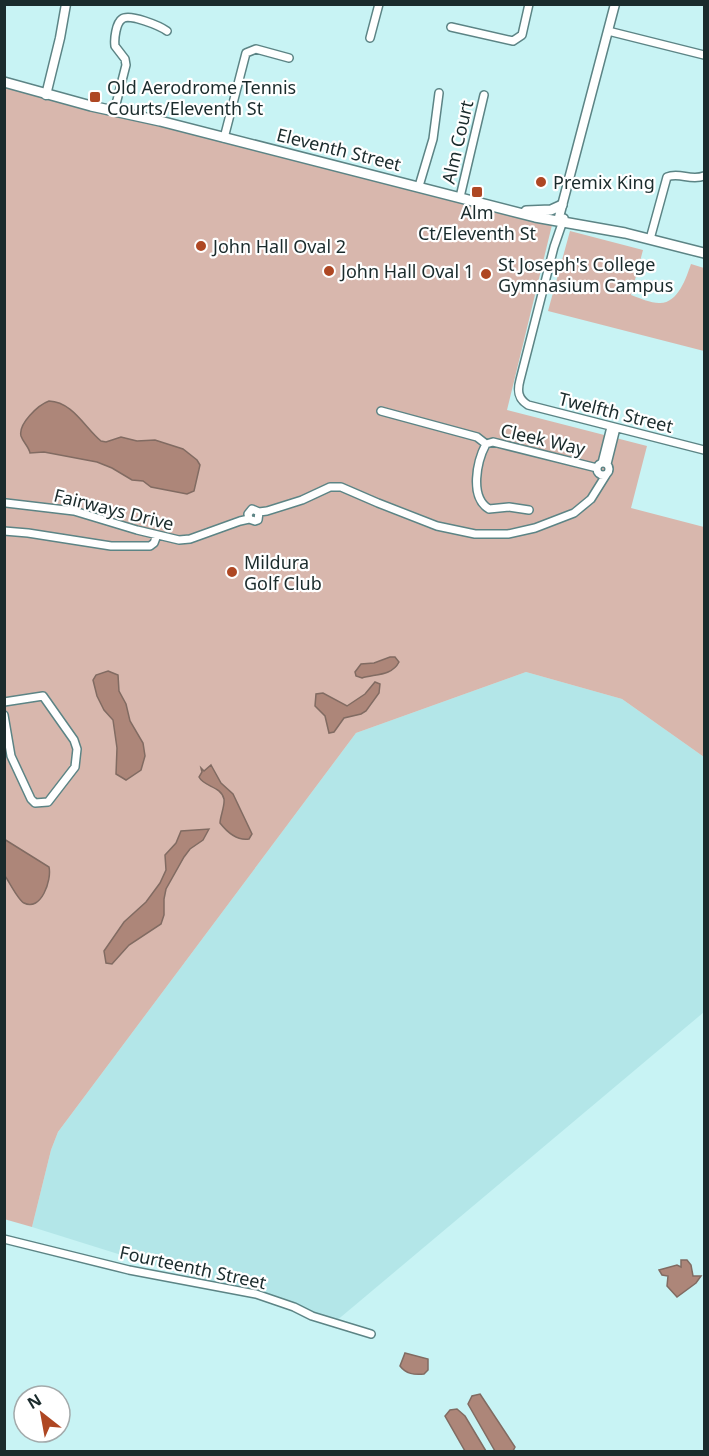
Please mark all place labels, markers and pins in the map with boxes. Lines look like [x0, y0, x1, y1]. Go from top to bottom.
place label: Old Aerodrome Tennis Courts/Eleventh St [107, 75, 296, 120]
marker: Old Aerodrome Tennis Courts/Eleventh St [88, 90, 102, 104]
place label: Premix King [553, 170, 655, 194]
marker: Premix King [534, 175, 548, 189]
marker: Alm Ct/Eleventh St [470, 185, 484, 199]
place label: Alm Ct/Eleventh St [418, 200, 537, 245]
place label: John Hall Oval 2 [211, 234, 346, 258]
marker: John Hall Oval 2 [194, 239, 208, 253]
place label: St Joseph's College Gymnasium Campus [498, 252, 673, 297]
place label: John Hall Oval 1 [339, 259, 474, 283]
marker: John Hall Oval 1 [322, 264, 336, 278]
marker: St Joseph's College Gymnasium Campus [479, 267, 493, 281]
place label: Mildura Golf Club [244, 550, 322, 595]
marker: Mildura Golf Club [225, 565, 239, 579]

